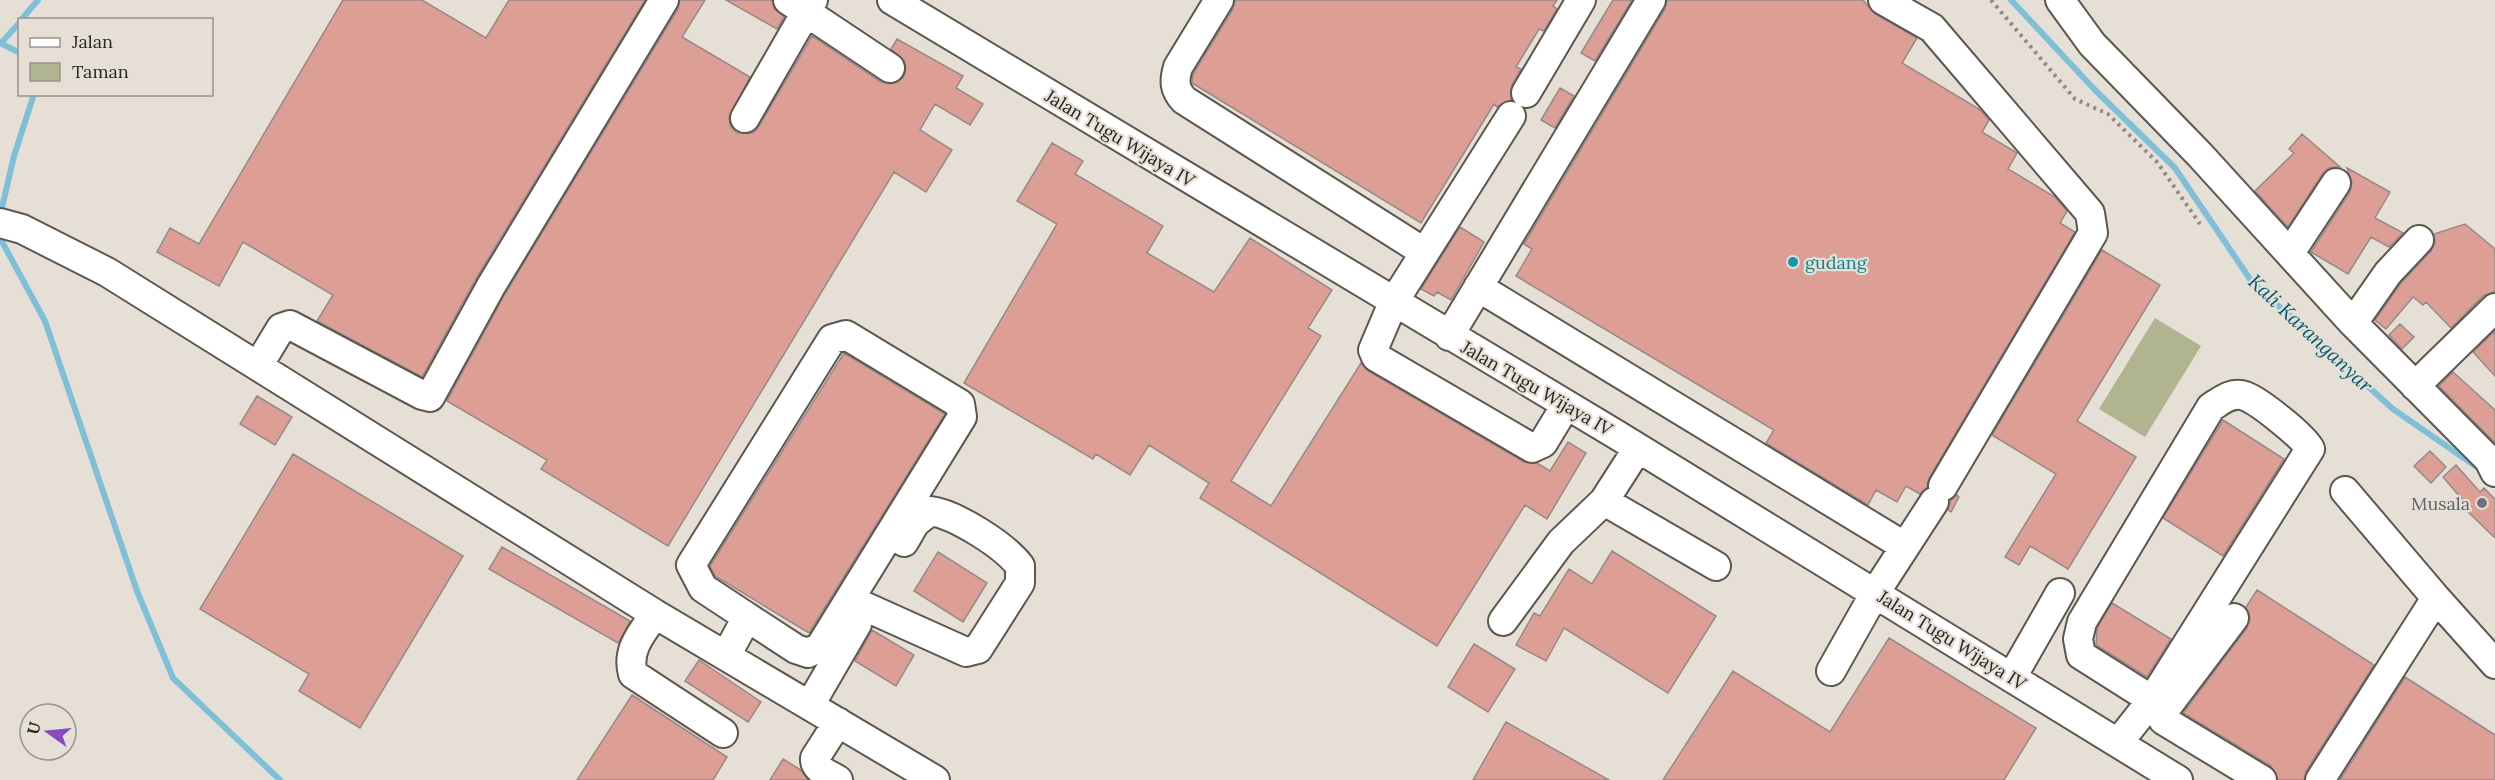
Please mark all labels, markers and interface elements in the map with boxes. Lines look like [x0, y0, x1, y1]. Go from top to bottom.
legend [18, 18, 213, 96]
text: Jalan [71, 30, 113, 53]
text: Taman [72, 60, 129, 83]
street label: Jalan Tugu Wijaya IV [1040, 84, 1200, 192]
place label: gudang [1805, 251, 1868, 274]
marker: gudang [1786, 255, 1800, 269]
water label: Kali Karanganyar [2243, 269, 2379, 398]
street label: Jalan Tugu Wijaya IV [1456, 335, 1618, 441]
place label: Musala [2411, 492, 2470, 515]
marker: Musala [2475, 496, 2489, 510]
street label: Jalan Tugu Wijaya IV [1873, 584, 2032, 696]
north arrow [18, 702, 78, 762]
text: U [22, 720, 45, 737]

